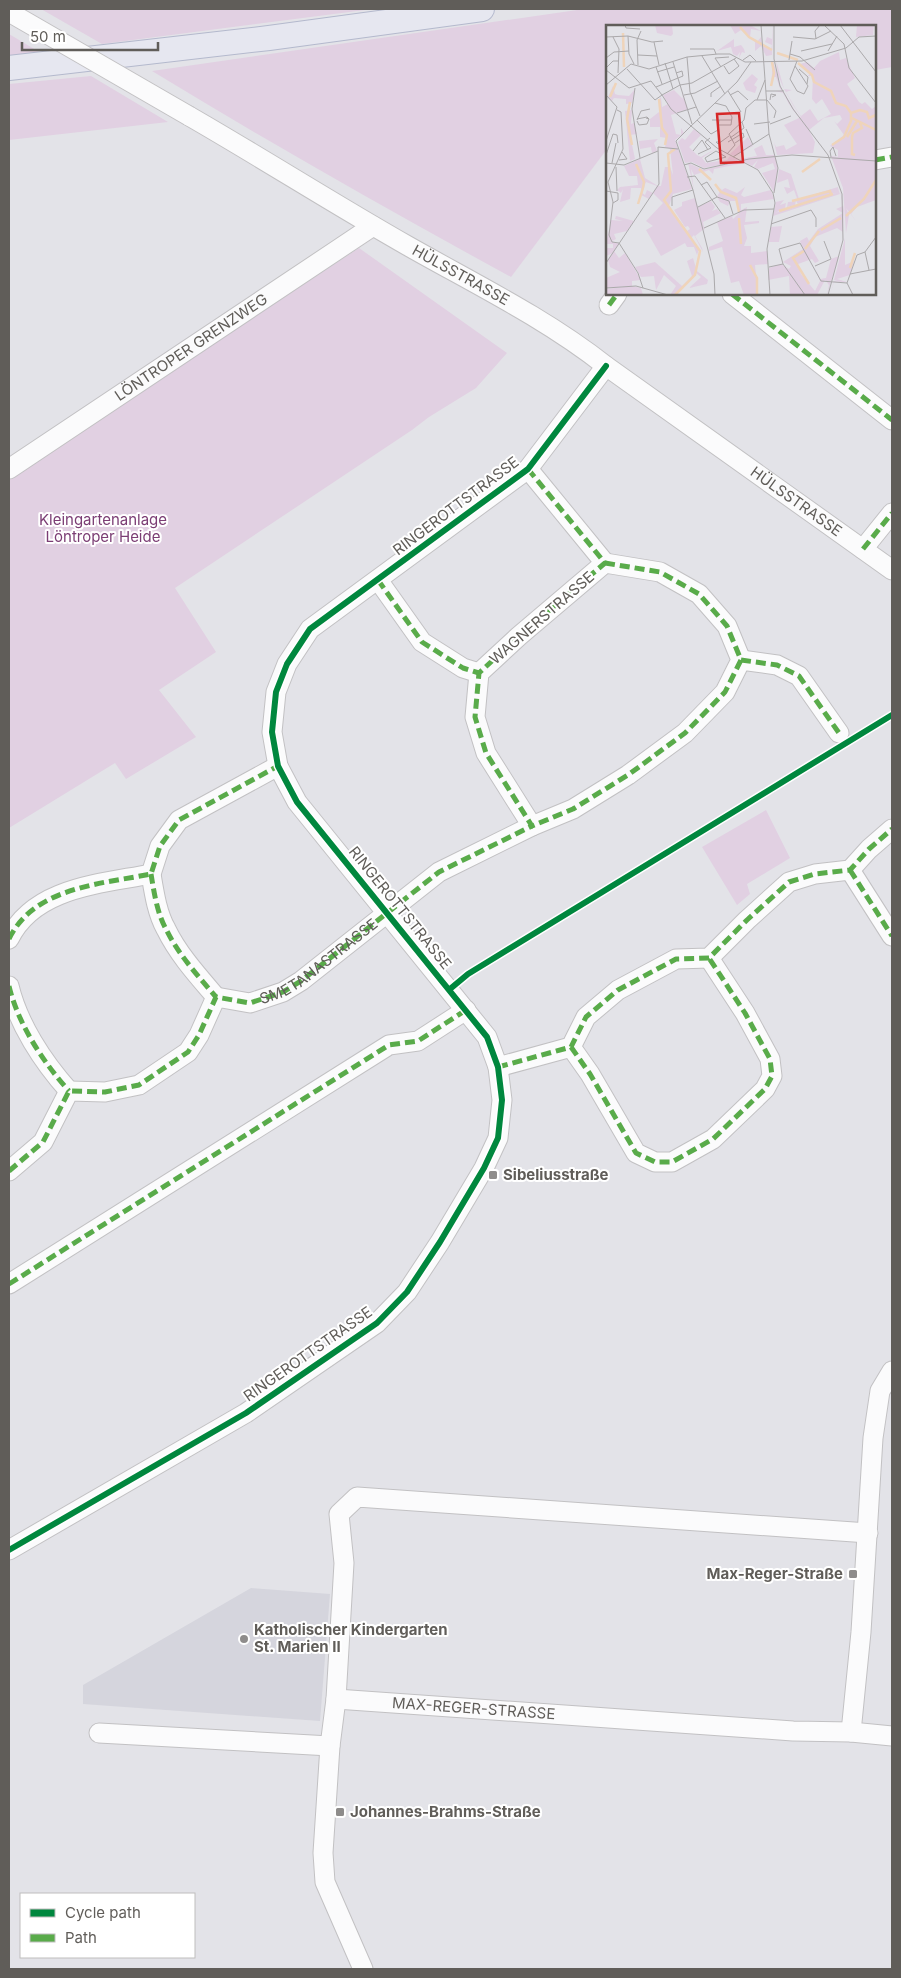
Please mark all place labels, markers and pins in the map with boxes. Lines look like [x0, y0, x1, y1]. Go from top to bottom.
place label: Sibeliusstraße [503, 1165, 609, 1184]
marker: Sibeliusstraße [487, 1169, 499, 1181]
place label: Max-Reger-Straße [707, 1564, 843, 1583]
marker: Max-Reger-Straße [847, 1568, 859, 1580]
place label: Katholischer Kindergarten St. Marien II [254, 1620, 448, 1656]
marker: Katholischer Kindergarten St. Marien II [238, 1633, 250, 1645]
place label: Johannes-Brahms-Straße [350, 1802, 541, 1821]
marker: Johannes-Brahms-Straße [334, 1806, 346, 1818]

